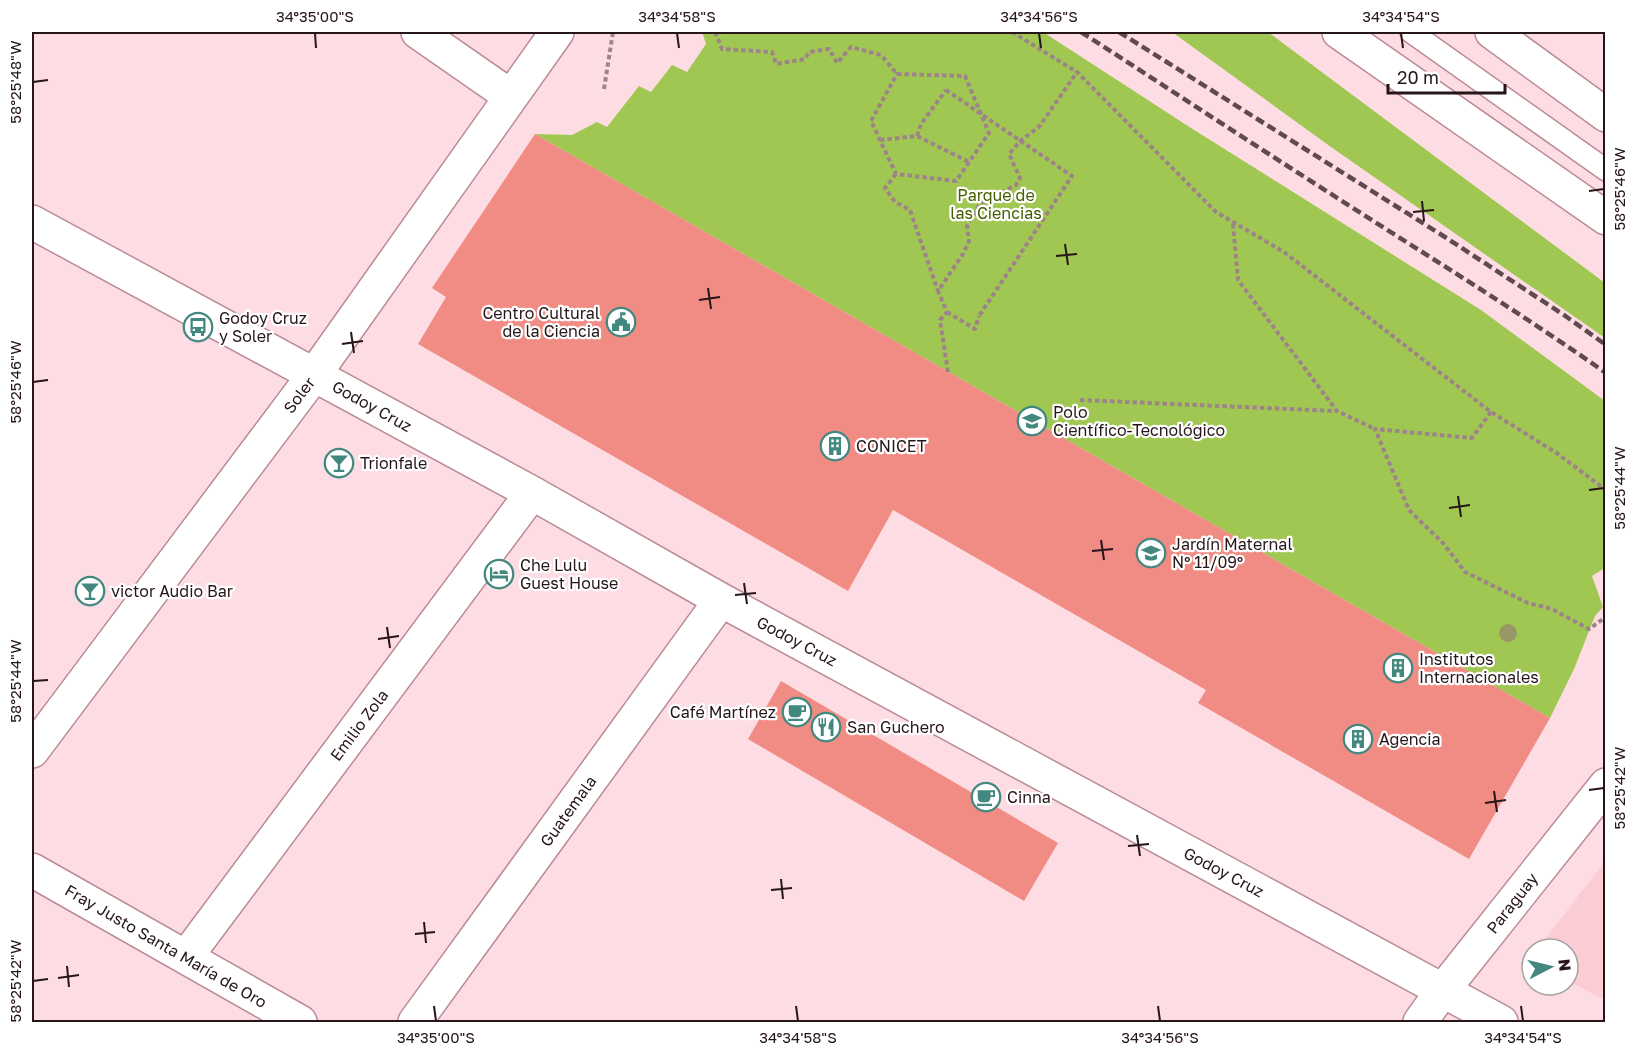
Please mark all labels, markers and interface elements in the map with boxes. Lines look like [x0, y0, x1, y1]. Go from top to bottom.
text: 34°35'00"S [276, 7, 354, 25]
text: 34°34'58"S [638, 7, 716, 25]
text: 34°34'56"S [1000, 7, 1078, 25]
text: 34°34'54"S [1362, 7, 1440, 25]
text: 58°25'48"W [6, 40, 24, 124]
scale bar [1388, 57, 1505, 95]
text: 20 m [1397, 66, 1439, 88]
text: 58°25'46"W [1610, 147, 1628, 231]
park label: Parque de las Ciencias [950, 185, 1042, 223]
place label: Centro Cultural de la Ciencia [482, 303, 600, 341]
public building icon: Centro Cultural de la Ciencia [605, 306, 637, 338]
place label: Godoy Cruz y Soler [219, 308, 307, 346]
bus stop icon: Godoy Cruz y Soler [182, 311, 214, 343]
text: 58°25'46"W [6, 340, 24, 424]
street label: Soler [279, 373, 319, 417]
street label: Godoy Cruz [329, 376, 415, 436]
place label: Polo Científico-Tecnológico [1053, 402, 1225, 440]
school or university icon: Polo Científico-Tecnológico [1016, 405, 1048, 437]
building icon: CONICET [819, 430, 851, 462]
place label: CONICET [856, 436, 927, 456]
text: 58°25'44"W [1610, 446, 1628, 530]
bar icon: Trionfale [323, 447, 355, 479]
place label: Trionfale [360, 453, 427, 473]
place label: Jardín Maternal Nº 11/09º [1172, 534, 1293, 572]
school or university icon: Jardín Maternal Nº 11/09º [1135, 537, 1167, 569]
place label: Che Lulu Guest House [520, 555, 618, 593]
hotel icon: Che Lulu Guest House [483, 558, 515, 590]
bar icon: victor Audio Bar [74, 575, 106, 607]
place label: victor Audio Bar [111, 581, 233, 601]
street label: Godoy Cruz [753, 612, 841, 670]
text: 58°25'44"W [6, 639, 24, 723]
place label: Institutos Internacionales [1419, 649, 1539, 687]
building icon: Institutos Internacionales [1382, 652, 1414, 684]
street label: Emilio Zola [326, 685, 392, 765]
cafe icon: Café Martínez [781, 696, 813, 728]
place label: Café Martínez [670, 702, 776, 722]
restaurant icon: San Guchero [810, 711, 842, 743]
place label: San Guchero [847, 717, 945, 737]
building icon: Agencia [1342, 723, 1374, 755]
place label: Agencia [1379, 729, 1441, 749]
text: 58°25'42"W [1610, 747, 1628, 829]
street label: Guatemala [536, 772, 600, 850]
cafe icon: Cinna [970, 781, 1002, 813]
place label: Cinna [1007, 787, 1051, 807]
street label: Godoy Cruz [1180, 843, 1268, 901]
street label: Paraguay [1482, 869, 1542, 937]
street label: Fray Justo Santa María de Oro [62, 880, 270, 1012]
north arrow [1520, 937, 1580, 997]
text: 58°25'42"W [6, 940, 24, 1022]
text: N [1554, 958, 1576, 972]
text: 34°35'00"S [397, 1028, 475, 1046]
text: 34°34'58"S [759, 1028, 837, 1046]
text: 34°34'56"S [1121, 1028, 1199, 1046]
text: 34°34'54"S [1484, 1028, 1562, 1046]

